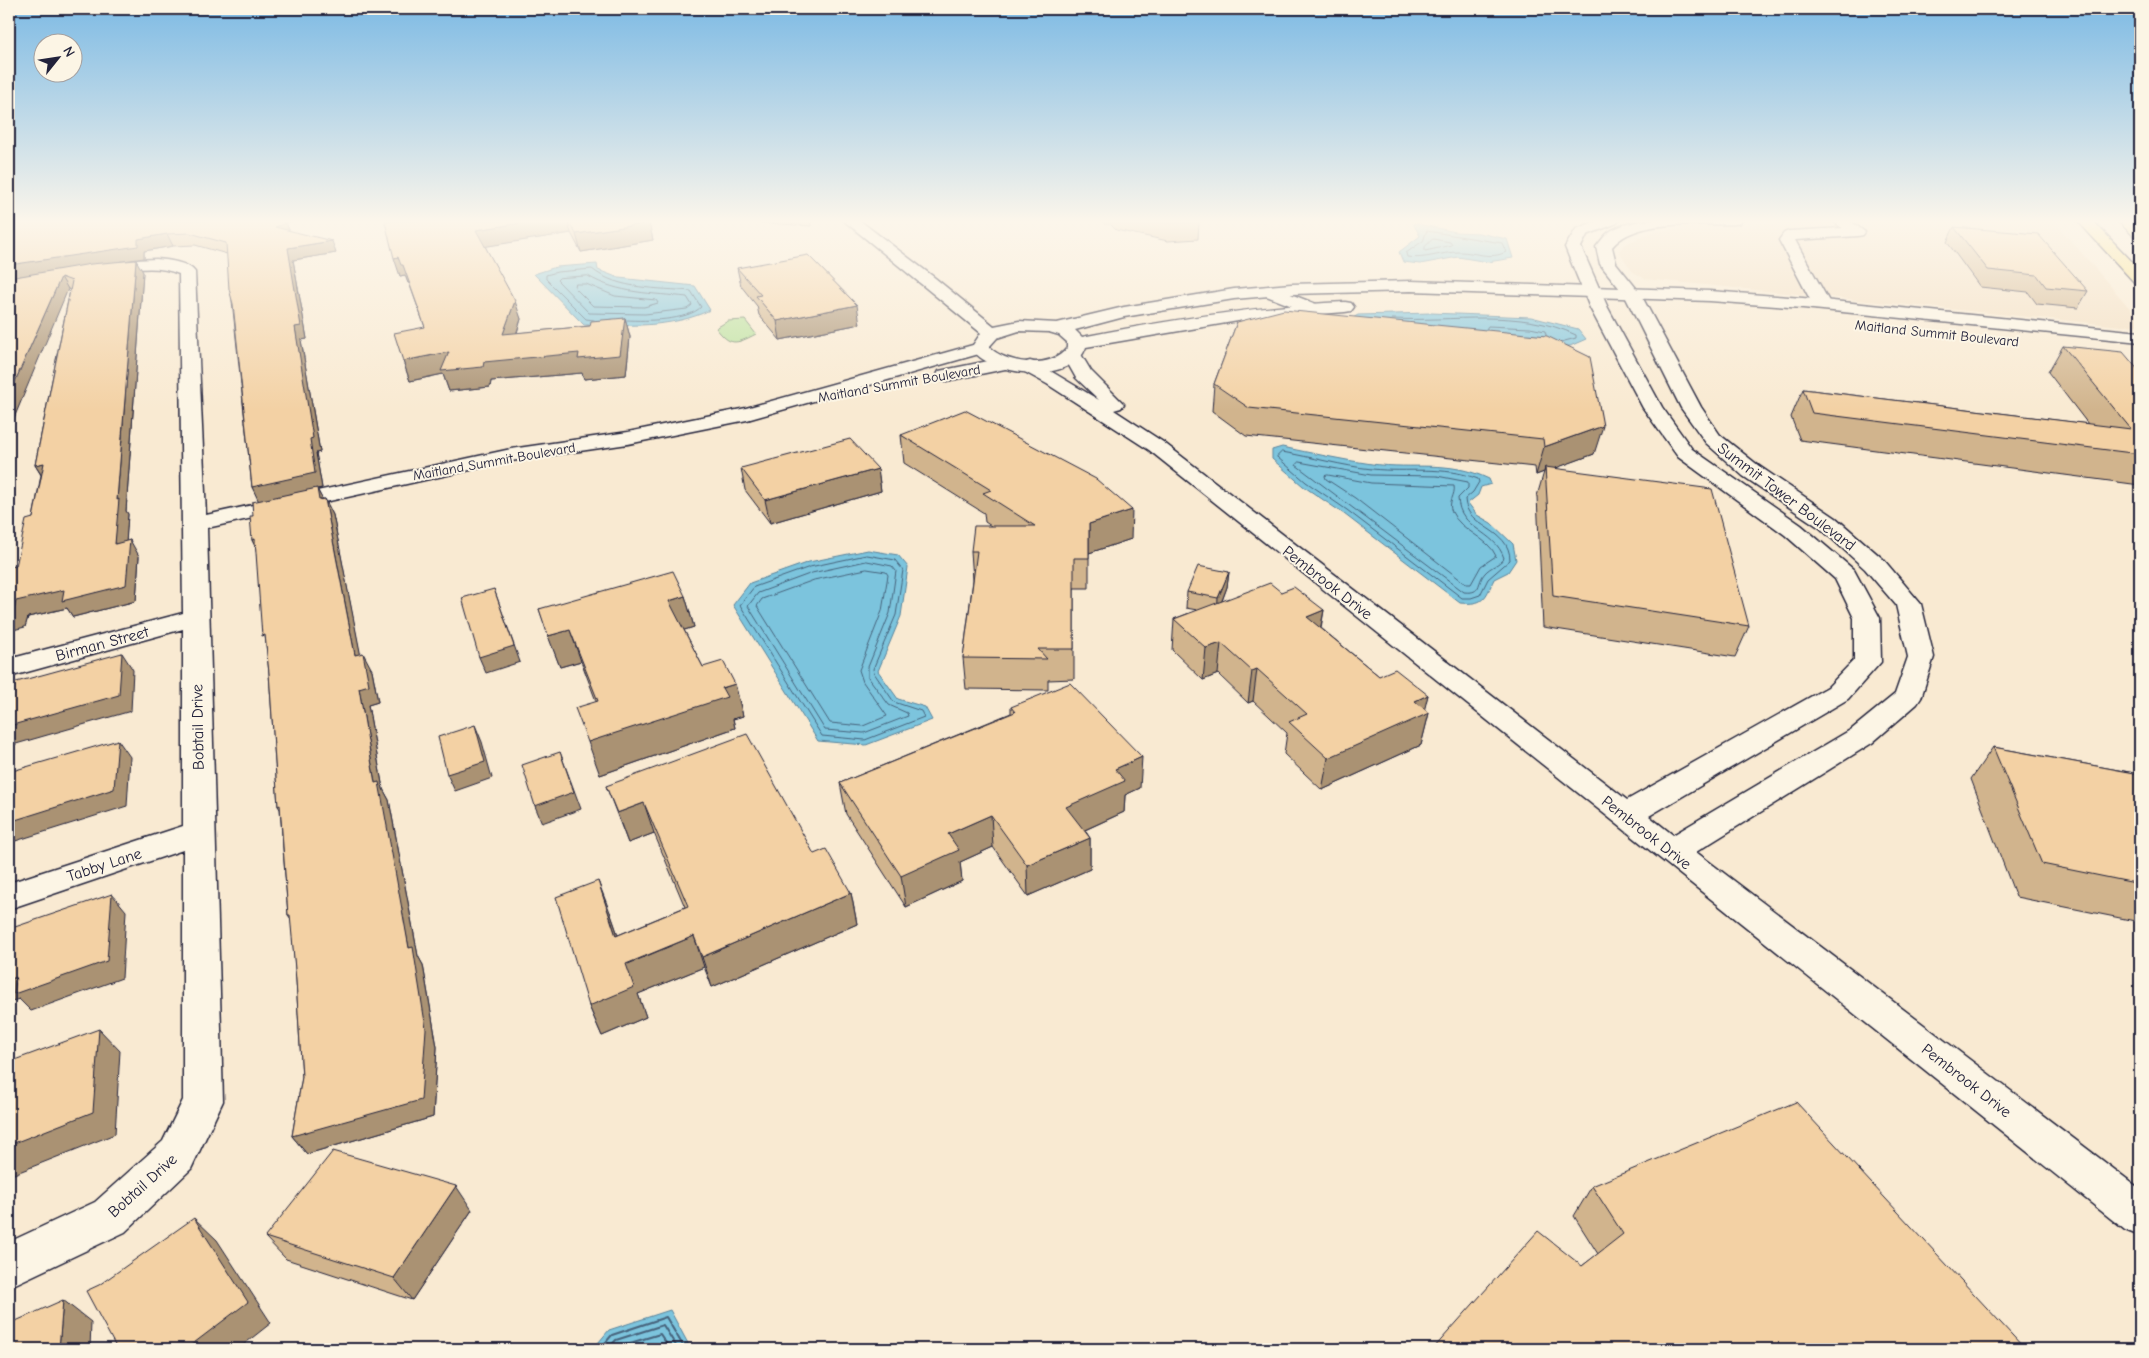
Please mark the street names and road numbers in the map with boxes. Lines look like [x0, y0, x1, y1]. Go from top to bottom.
street label: Maitland Summit Boulevard [1854, 316, 2020, 351]
street label: Maitland Summit Boulevard [816, 361, 982, 406]
street label: Maitland Summit Boulevard [411, 439, 577, 484]
street label: Summit Tower Boulevard [1714, 439, 1859, 555]
street label: Pembrook Drive [1279, 542, 1376, 623]
street label: Birman Street [54, 623, 151, 665]
street label: Bobtail Drive [188, 684, 208, 770]
street label: Pembrook Drive [1598, 792, 1695, 873]
street label: Tabby Lane [65, 844, 144, 885]
street label: Pembrook Drive [1918, 1040, 2015, 1121]
street label: Bobtail Drive [105, 1150, 181, 1221]

